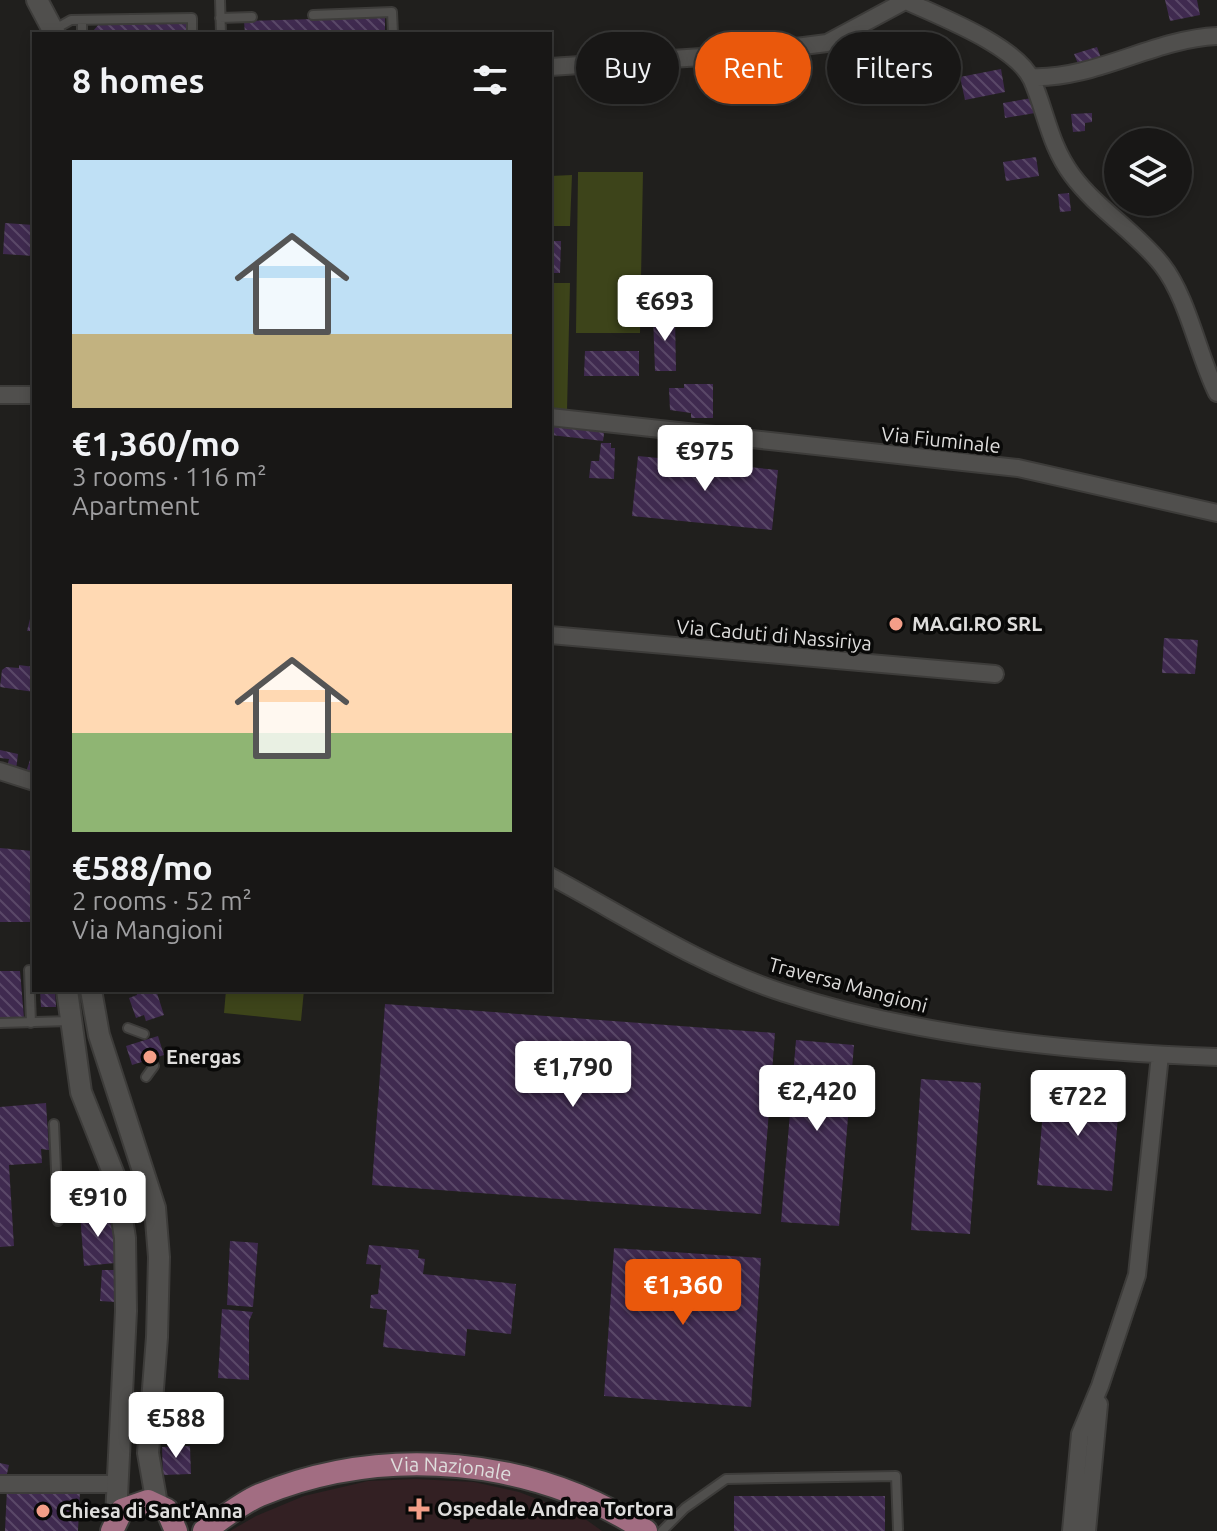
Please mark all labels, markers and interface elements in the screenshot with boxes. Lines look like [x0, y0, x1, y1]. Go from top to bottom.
chip: Buy [576, 32, 679, 104]
chip: Rent [695, 32, 811, 104]
chip: Filters [827, 32, 961, 104]
icon: filters [468, 58, 512, 102]
text: 8 homes [72, 61, 205, 99]
map controls [1104, 128, 1192, 216]
button: layers [1104, 128, 1192, 216]
icon: home [220, 212, 364, 356]
pin: €693 [618, 275, 712, 343]
text: €693 [636, 286, 694, 315]
street label: Via Fiuminale [880, 422, 1002, 457]
text: €1,360/mo [72, 424, 240, 462]
pin: €975 [658, 425, 752, 493]
text: €975 [676, 436, 734, 465]
text: 3 rooms · 116 m² [72, 462, 267, 491]
text: Apartment [72, 491, 199, 520]
place label: MA.GI.RO SRL [912, 612, 1042, 635]
street label: Via Caduti di Nassiriya [675, 614, 873, 655]
marker: MA.GI.RO SRL [887, 615, 905, 633]
icon: home [220, 636, 364, 780]
text: €588/mo [72, 848, 213, 886]
text: 2 rooms · 52 m² [72, 886, 252, 915]
text: Via Mangioni [72, 915, 223, 944]
street label: Traversa Mangioni [766, 952, 930, 1017]
pin: €1,790 [508, 1041, 638, 1109]
place label: Energas [166, 1045, 241, 1068]
marker: Energas [141, 1048, 159, 1066]
text: €1,790 [533, 1052, 613, 1081]
pin: €2,420 [752, 1065, 882, 1133]
pin: €722 [1031, 1070, 1125, 1138]
text: €2,420 [777, 1076, 857, 1105]
text: €722 [1049, 1081, 1107, 1110]
pin: €910 [51, 1171, 145, 1239]
text: €910 [69, 1182, 127, 1211]
pin: €1,360 [618, 1259, 748, 1327]
text: €1,360 [643, 1270, 723, 1299]
pin: €588 [129, 1392, 223, 1460]
text: €588 [147, 1403, 205, 1432]
street label: Via Nazionale [390, 1452, 514, 1485]
place label: Ospedale Andrea Tortora [437, 1497, 674, 1520]
marker: Ospedale Andrea Tortora [408, 1498, 430, 1520]
place label: Chiesa di Sant'Anna [59, 1499, 243, 1522]
marker: Chiesa di Sant'Anna [34, 1502, 52, 1520]

